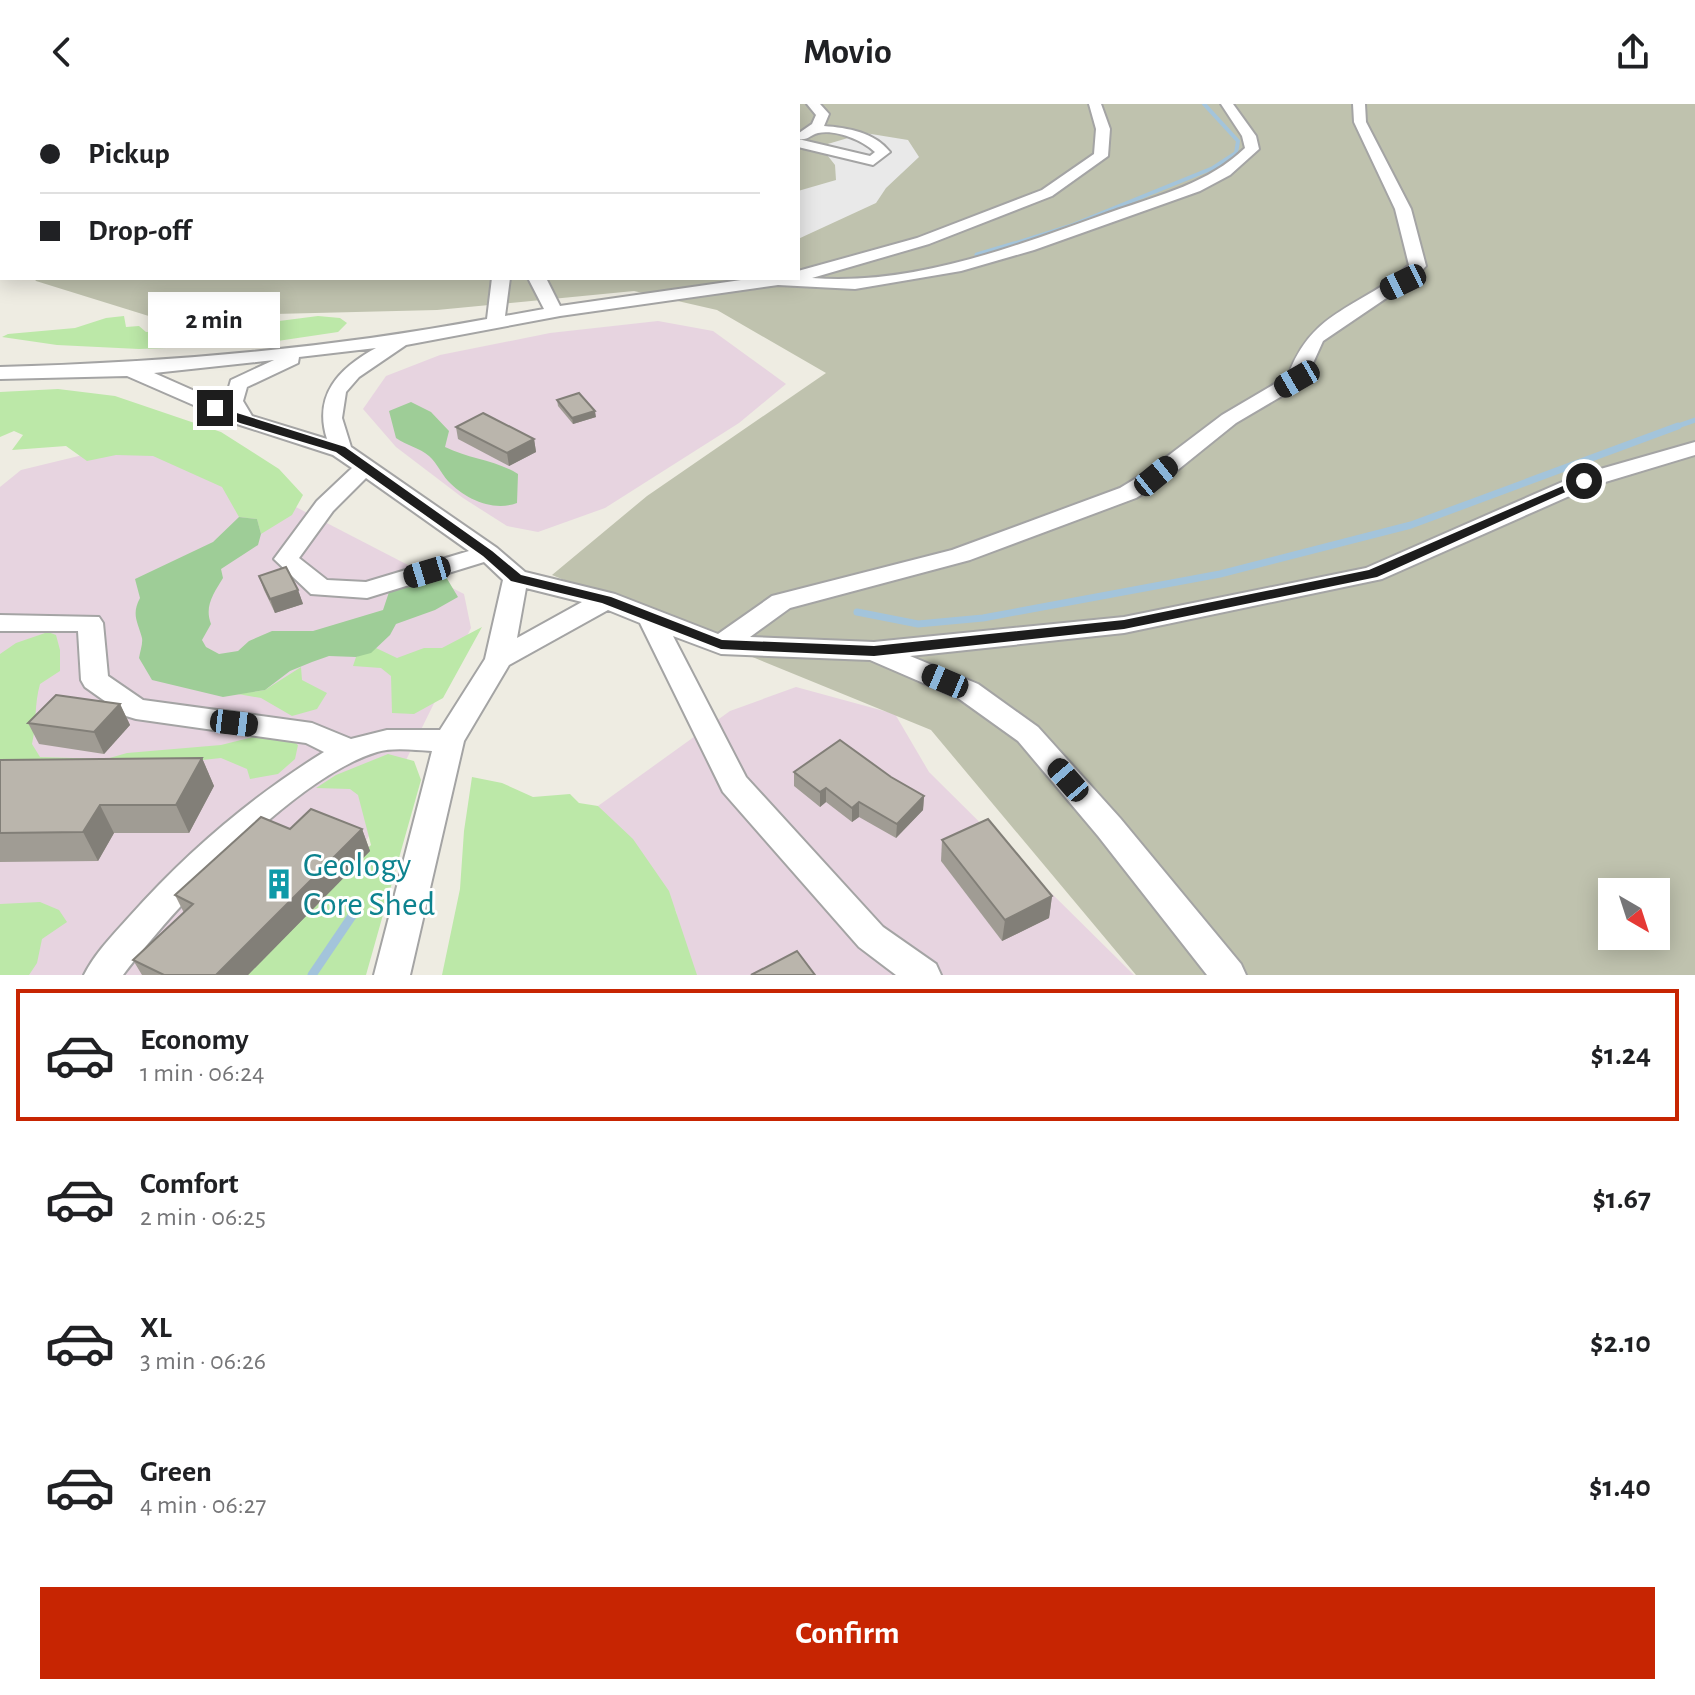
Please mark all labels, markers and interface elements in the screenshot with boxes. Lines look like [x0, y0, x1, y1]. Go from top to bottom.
icon: back [40, 30, 84, 74]
icon: share [1611, 30, 1655, 74]
text: Movio [803, 34, 892, 70]
text: Pickup [88, 139, 170, 169]
text: Drop-off [88, 216, 191, 246]
car [1376, 261, 1430, 303]
callout: 2 min [149, 292, 281, 348]
text: 2 min [185, 307, 243, 333]
car [1270, 357, 1324, 401]
route end [197, 390, 233, 426]
car [1130, 452, 1182, 500]
route start [1566, 463, 1602, 499]
car [401, 554, 453, 590]
car [918, 661, 972, 701]
car [209, 708, 259, 738]
car [1043, 754, 1093, 806]
place label: Geology Core Shed [303, 849, 435, 922]
building icon: Geology Core Shed [262, 867, 296, 901]
north arrow [1598, 878, 1670, 950]
map controls [1598, 878, 1670, 950]
icon: car [44, 1019, 116, 1091]
text: Economy [140, 1025, 249, 1055]
text: $1.24 [1591, 1040, 1651, 1070]
text: 1 min · 06:24 [140, 1060, 265, 1086]
icon: car [44, 1163, 116, 1235]
text: Comfort [140, 1169, 239, 1199]
text: $1.67 [1592, 1184, 1651, 1214]
text: 2 min · 06:25 [140, 1204, 266, 1230]
icon: car [44, 1307, 116, 1379]
text: XL [140, 1313, 172, 1343]
text: $2.10 [1590, 1328, 1651, 1358]
text: 3 min · 06:26 [140, 1348, 266, 1374]
icon: car [44, 1451, 116, 1523]
text: Green [140, 1457, 212, 1487]
text: $1.40 [1589, 1472, 1651, 1502]
text: 4 min · 06:27 [140, 1492, 266, 1518]
button: Confirm [40, 1587, 1655, 1679]

